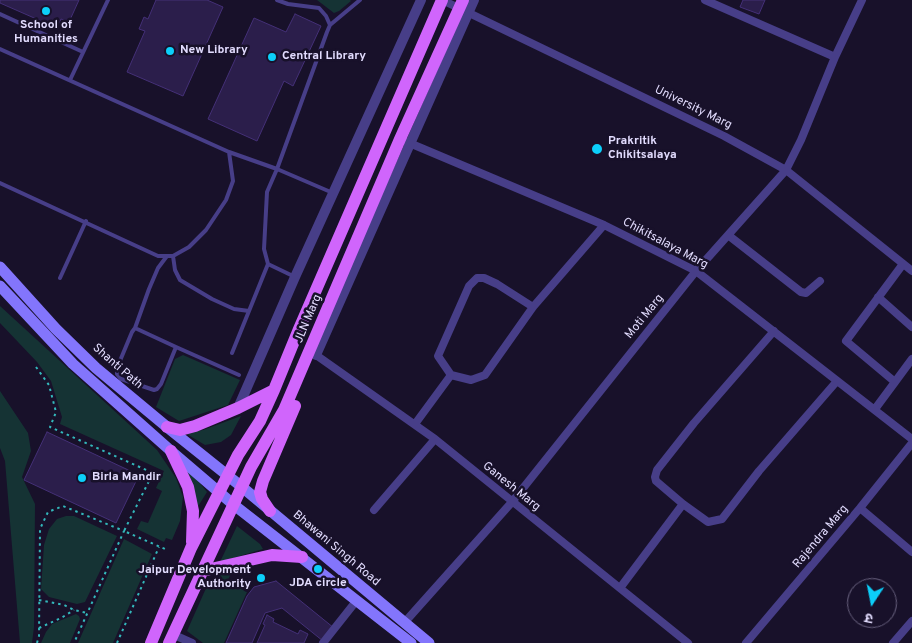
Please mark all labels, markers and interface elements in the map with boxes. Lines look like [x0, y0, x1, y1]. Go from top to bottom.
marker: School of Humanities [40, 5, 52, 17]
place label: School of Humanities [14, 19, 78, 47]
place label: New Library [180, 44, 248, 58]
marker: New Library [164, 45, 176, 57]
place label: Central Library [282, 50, 366, 64]
marker: Central Library [266, 51, 278, 63]
street label: University Marg [652, 83, 734, 133]
place label: Prakritik Chikitsalaya [608, 135, 677, 163]
marker: Prakritik Chikitsalaya [590, 142, 604, 156]
street label: Chikitsalaya Marg [620, 215, 710, 273]
street label: Moti Marg [623, 292, 667, 342]
street label: JLN Marg [292, 293, 326, 345]
street label: Shanti Path [89, 341, 145, 393]
street label: Ganesh Marg [479, 459, 543, 515]
place label: Birla Mandir [92, 471, 161, 485]
marker: Birla Mandir [76, 472, 88, 484]
street label: Rajendra Marg [790, 502, 852, 572]
street label: Bhawani Singh Road [289, 508, 383, 590]
marker: JDA circle [312, 563, 324, 575]
place label: Jaipur Development Authority [138, 564, 251, 592]
marker: Jaipur Development Authority [255, 572, 267, 584]
place label: JDA circle [289, 577, 347, 591]
north arrow [847, 578, 897, 628]
text: उ [864, 608, 875, 626]

